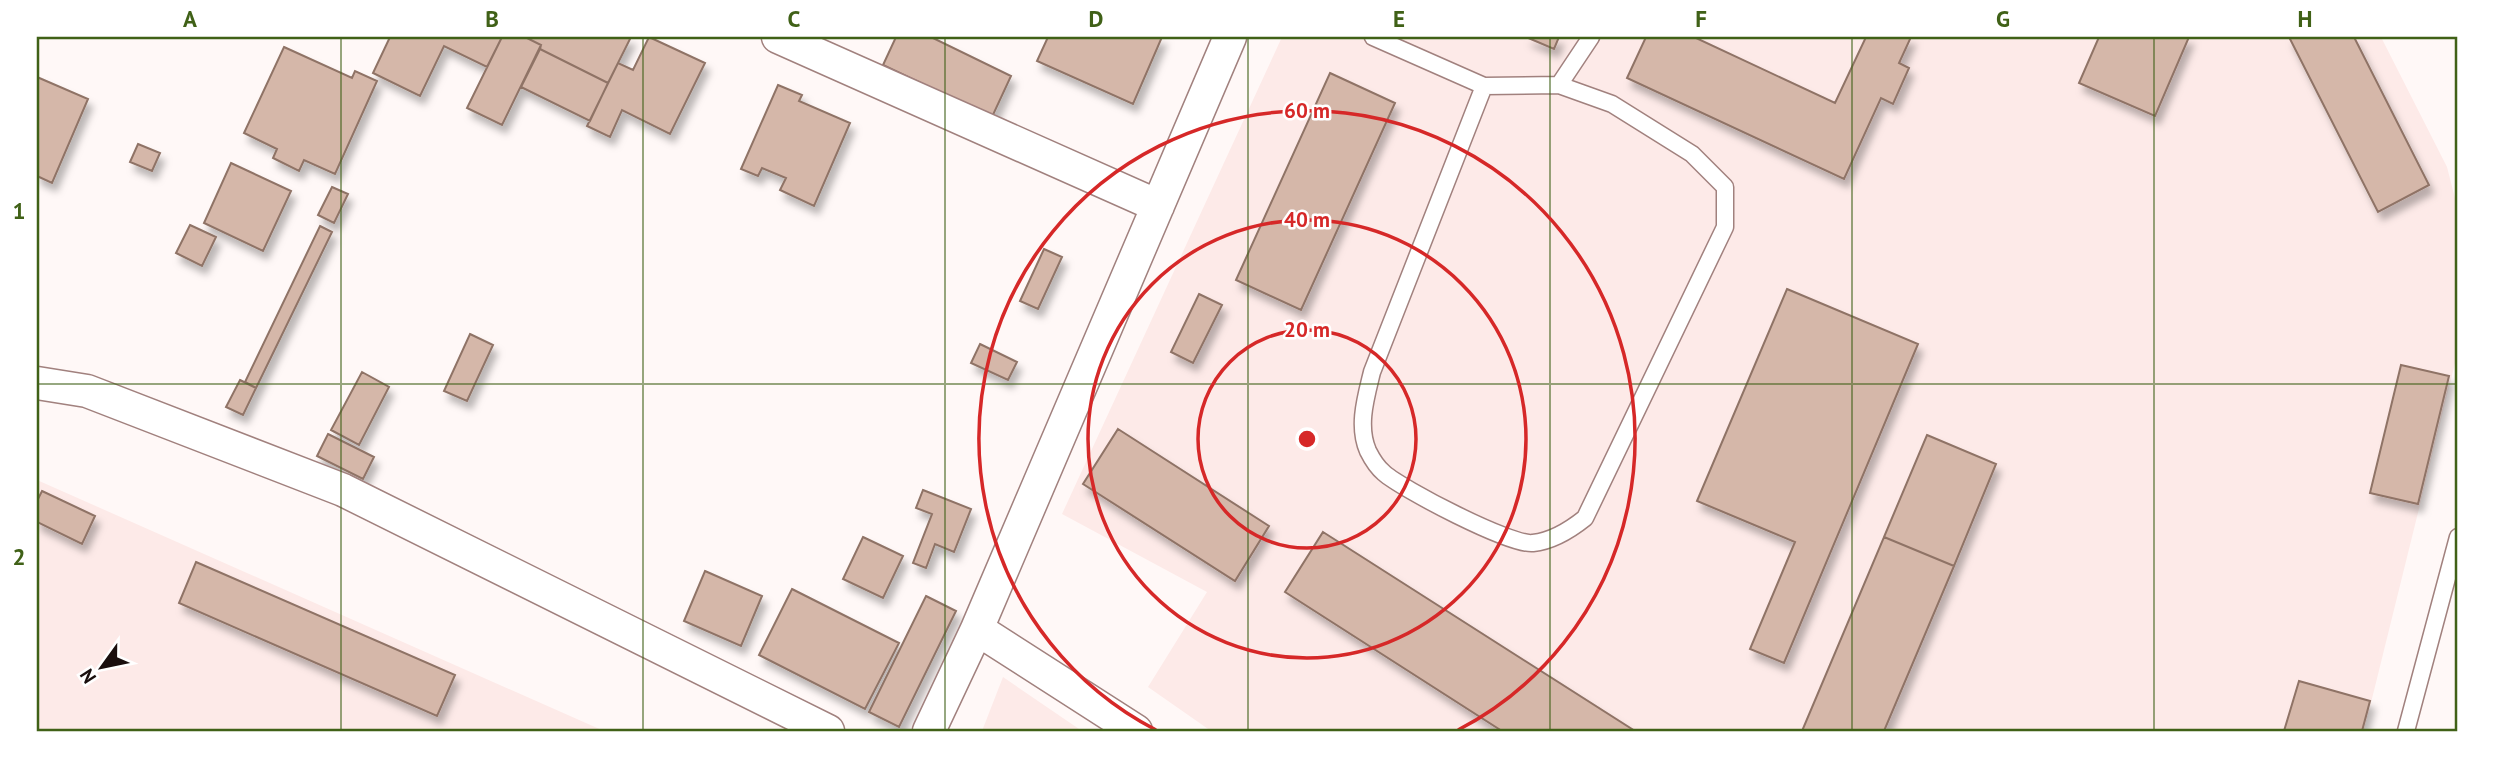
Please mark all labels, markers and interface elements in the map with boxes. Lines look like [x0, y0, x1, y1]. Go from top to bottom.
text: A [183, 4, 197, 33]
text: B [485, 4, 499, 33]
text: C [788, 4, 801, 33]
text: D [1089, 4, 1103, 33]
text: E [1393, 4, 1405, 33]
text: F [1695, 4, 1707, 33]
text: G [1996, 4, 2010, 33]
text: H [2298, 4, 2312, 33]
text: 60 m [1284, 97, 1330, 124]
text: 1 [12, 196, 26, 225]
text: 40 m [1284, 206, 1330, 233]
text: 20 m [1284, 316, 1330, 343]
centre of rings [1295, 427, 1319, 451]
text: 2 [12, 542, 26, 571]
north arrow [66, 632, 136, 702]
text: N [74, 664, 101, 688]

